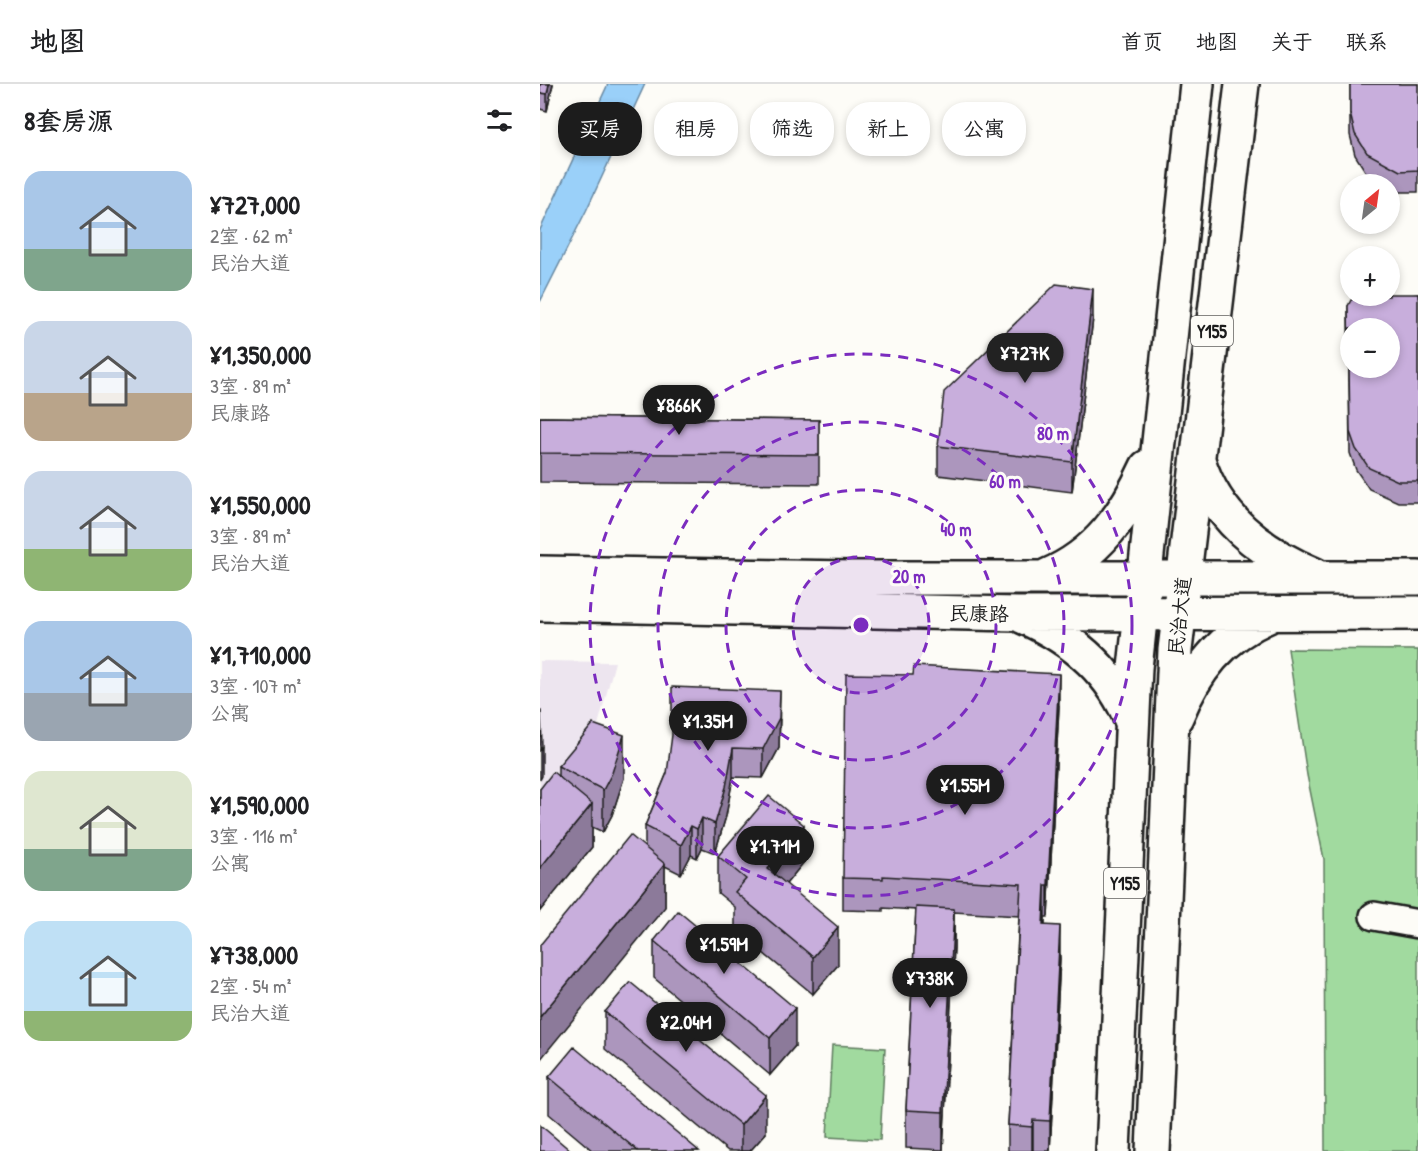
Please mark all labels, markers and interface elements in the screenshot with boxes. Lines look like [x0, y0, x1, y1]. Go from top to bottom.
text: 地图 [30, 22, 86, 60]
text: 首页 [1121, 27, 1163, 56]
text: 地图 [1196, 27, 1238, 56]
text: 关于 [1271, 27, 1313, 56]
text: 联系 [1346, 27, 1388, 56]
chip: 买房 [558, 102, 642, 156]
chip: 租房 [654, 102, 738, 156]
chip: 筛选 [750, 102, 834, 156]
chip: 新上 [846, 102, 930, 156]
chip: 公寓 [942, 102, 1026, 156]
text: 8套房源 [24, 103, 113, 138]
icon: filters [483, 104, 516, 137]
north arrow [1340, 174, 1400, 234]
map controls [1340, 174, 1400, 378]
text: ¥727,000 [210, 187, 300, 222]
icon: home [72, 195, 144, 267]
text: 2室 · 62 m² [210, 222, 293, 249]
button: + [1340, 246, 1400, 306]
text: 民治大道 [210, 249, 290, 276]
road number: Y155 [1191, 316, 1233, 346]
button: − [1340, 318, 1400, 378]
pin: ¥727K [983, 333, 1067, 384]
text: ¥1,350,000 [210, 337, 311, 372]
text: ¥727K [1001, 339, 1049, 366]
icon: home [72, 345, 144, 417]
text: 3室 · 89 m² [210, 372, 291, 399]
pin: ¥866K [637, 385, 721, 436]
text: ¥866K [657, 391, 701, 418]
text: 民康路 [210, 399, 270, 426]
text: 80 m [1037, 421, 1069, 446]
text: 60 m [989, 469, 1021, 494]
text: ¥1,550,000 [210, 487, 311, 522]
icon: home [72, 495, 144, 567]
text: 40 m [940, 517, 972, 542]
text: 3室 · 89 m² [210, 522, 291, 549]
text: 民治大道 [210, 549, 290, 576]
text: 20 m [893, 564, 925, 589]
street label: 民治大道 [1161, 575, 1197, 657]
street label: 民康路 [949, 599, 1010, 627]
centre of rings [851, 615, 871, 635]
text: ¥1,710,000 [210, 637, 311, 672]
icon: home [72, 645, 144, 717]
text: 3室 · 107 m² [210, 672, 301, 699]
text: 公寓 [210, 699, 250, 726]
pin: ¥1.35M [659, 701, 757, 752]
text: ¥1.35M [683, 707, 733, 734]
pin: ¥1.55M [916, 765, 1014, 816]
text: ¥1.55M [940, 771, 990, 798]
text: ¥1,590,000 [210, 787, 309, 822]
icon: home [72, 795, 144, 867]
text: 3室 · 116 m² [210, 822, 297, 849]
pin: ¥1.71M [726, 826, 824, 877]
text: ¥1.71M [750, 832, 800, 859]
text: 公寓 [210, 849, 250, 876]
road number: Y155 [1104, 868, 1146, 898]
pin: ¥1.59M [675, 924, 773, 975]
text: ¥1.59M [700, 930, 748, 957]
text: ¥738,000 [210, 937, 298, 972]
icon: home [72, 945, 144, 1017]
pin: ¥738K [888, 958, 972, 1009]
text: ¥738K [906, 964, 954, 991]
text: 2室 · 54 m² [210, 972, 291, 999]
text: 民治大道 [210, 999, 290, 1026]
pin: ¥2.04M [637, 1002, 735, 1053]
text: ¥2.04M [660, 1008, 712, 1035]

